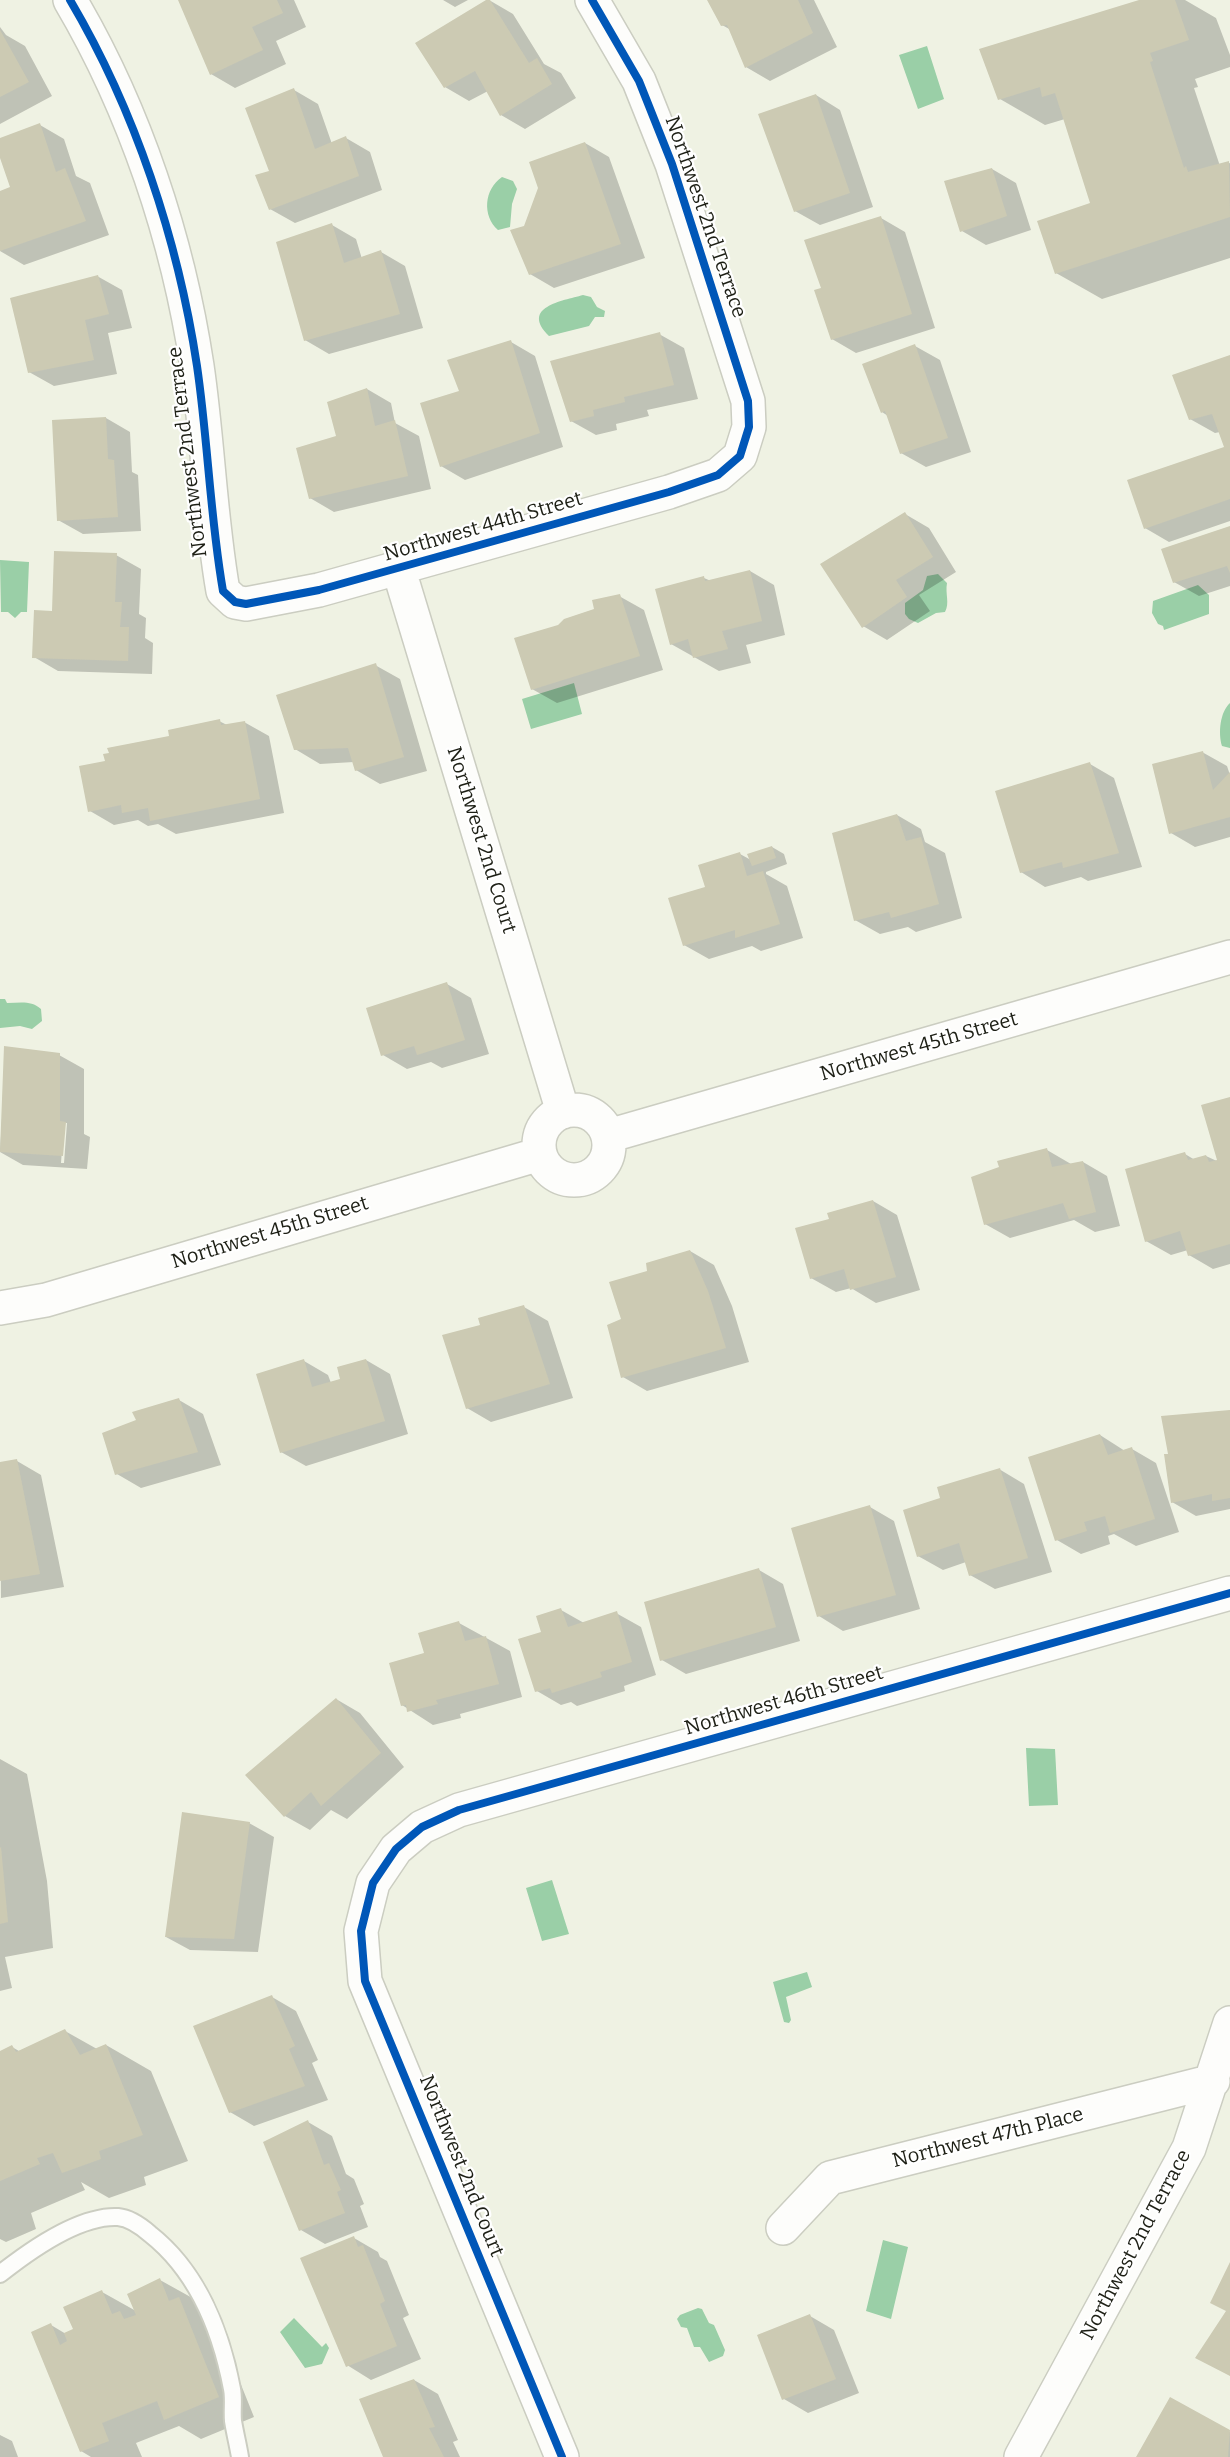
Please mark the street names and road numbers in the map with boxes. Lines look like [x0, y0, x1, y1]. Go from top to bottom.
street label: Northwest 2nd Terrace [659, 113, 751, 321]
street label: Northwest 2nd Terrace [163, 345, 213, 559]
street label: Northwest 44th Street [381, 487, 585, 567]
street label: Northwest 2nd Court [441, 744, 521, 936]
street label: Northwest 45th Street [817, 1007, 1021, 1087]
street label: Northwest 45th Street [169, 1192, 371, 1274]
street label: Northwest 46th Street [682, 1661, 886, 1741]
street label: Northwest 2nd Court [414, 2072, 508, 2260]
street label: Northwest 47th Place [890, 2103, 1086, 2173]
street label: Northwest 2nd Terrace [1076, 2146, 1196, 2344]

